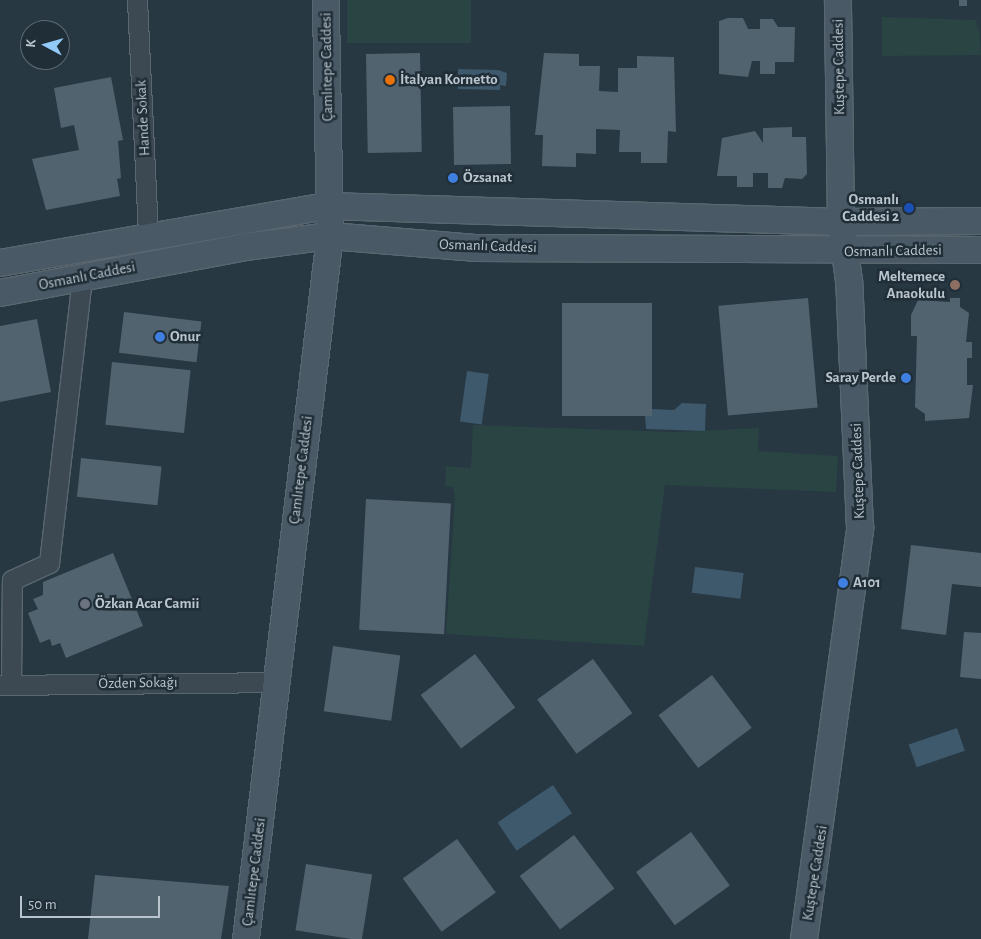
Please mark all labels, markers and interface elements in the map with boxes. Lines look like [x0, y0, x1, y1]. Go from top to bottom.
street label: Çamlıtepe Caddesi [317, 12, 337, 122]
street label: Kuştepe Caddesi [829, 19, 849, 115]
north arrow [20, 20, 70, 70]
text: K [24, 39, 38, 48]
place label: İtalyan Kornetto [400, 71, 498, 89]
marker: İtalyan Kornetto [384, 74, 396, 86]
street label: Hande Sokak [132, 80, 154, 156]
place label: Özsanat [463, 169, 512, 187]
marker: Özsanat [447, 172, 459, 184]
place label: Osmanlı Caddesi 2 [842, 190, 899, 225]
marker: Osmanlı Caddesi 2 [903, 202, 915, 214]
street label: Osmanlı Caddesi [439, 235, 537, 257]
street label: Osmanlı Caddesi [844, 241, 942, 261]
street label: Osmanlı Caddesi [37, 258, 137, 294]
place label: Meltemece Anaokulu [878, 267, 945, 302]
marker: Meltemece Anaokulu [949, 279, 961, 291]
place label: Onur [170, 328, 200, 346]
marker: Onur [154, 331, 166, 343]
place label: Saray Perde [825, 369, 896, 387]
marker: Saray Perde [900, 372, 912, 384]
street label: Çamlıtepe Caddesi [285, 415, 317, 525]
street label: Kuştepe Caddesi [847, 423, 869, 519]
place label: A101 [853, 574, 881, 592]
marker: A101 [837, 577, 849, 589]
place label: Özkan Acar Camii [95, 595, 199, 613]
marker: Özkan Acar Camii [79, 598, 91, 610]
street label: Özden Sokağı [98, 673, 178, 693]
street label: Çamlıtepe Caddesi [238, 817, 270, 927]
street label: Kuştepe Caddesi [799, 824, 831, 922]
scale bar [22, 886, 162, 918]
text: 50 m [28, 897, 57, 912]

